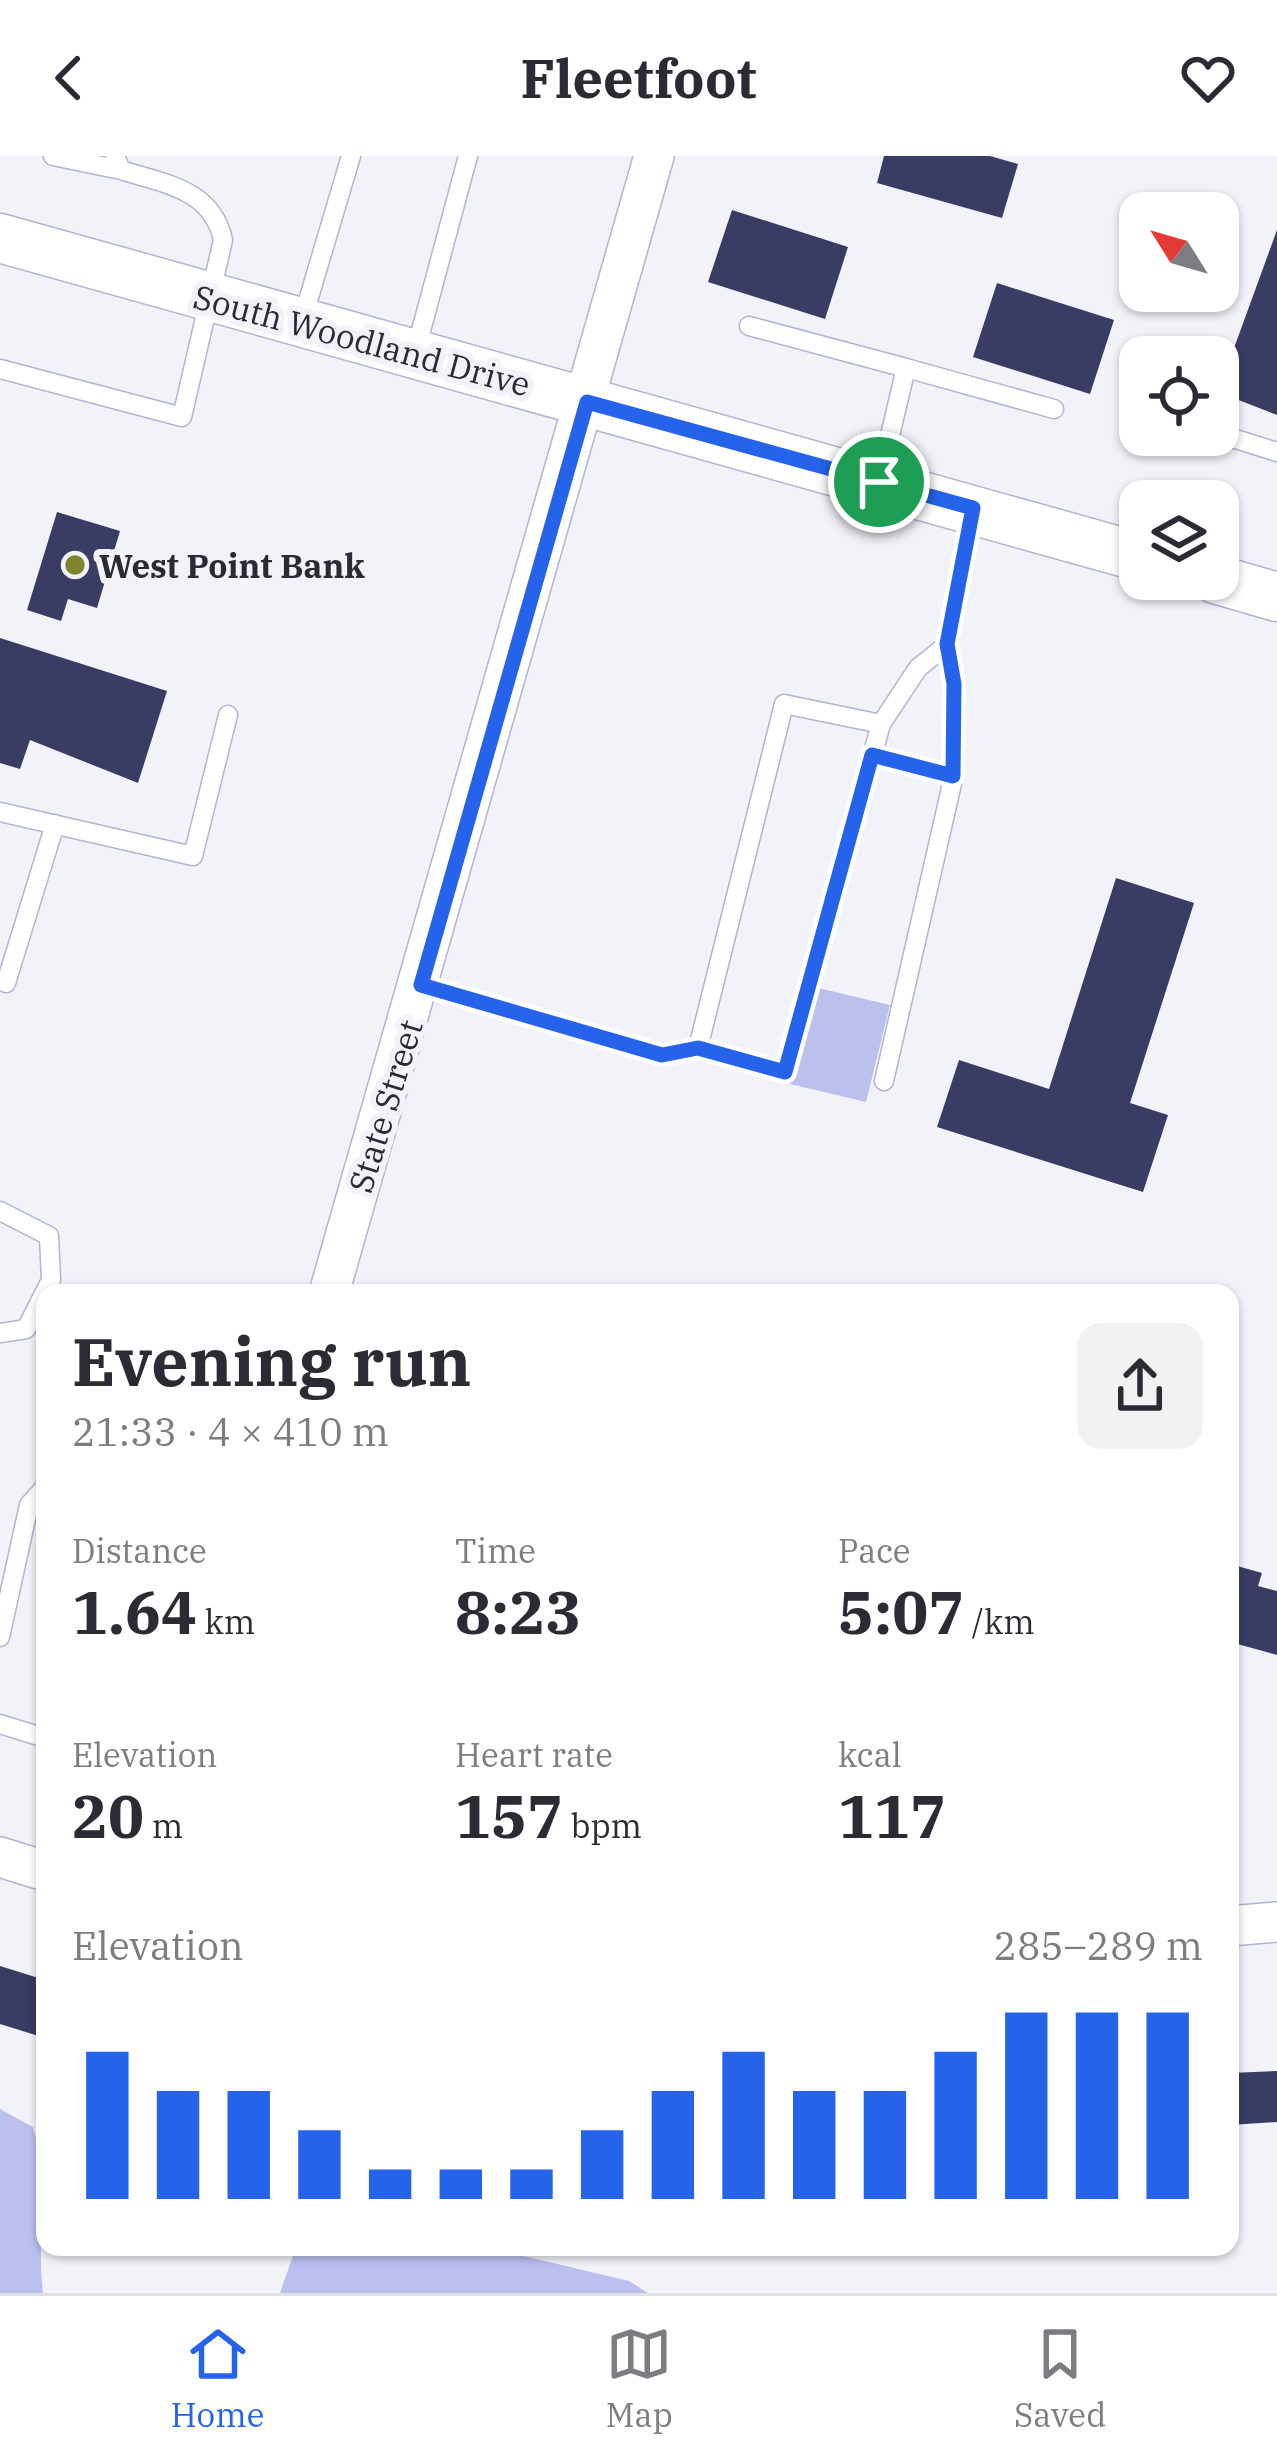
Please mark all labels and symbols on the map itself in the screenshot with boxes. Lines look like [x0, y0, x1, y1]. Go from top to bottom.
north arrow [1119, 192, 1239, 312]
street label: South Woodland Drive [189, 274, 535, 406]
pin [828, 431, 930, 533]
place label: West Point Bank [99, 544, 365, 587]
marker: West Point Bank [62, 552, 88, 578]
street label: State Street [338, 1014, 432, 1198]

